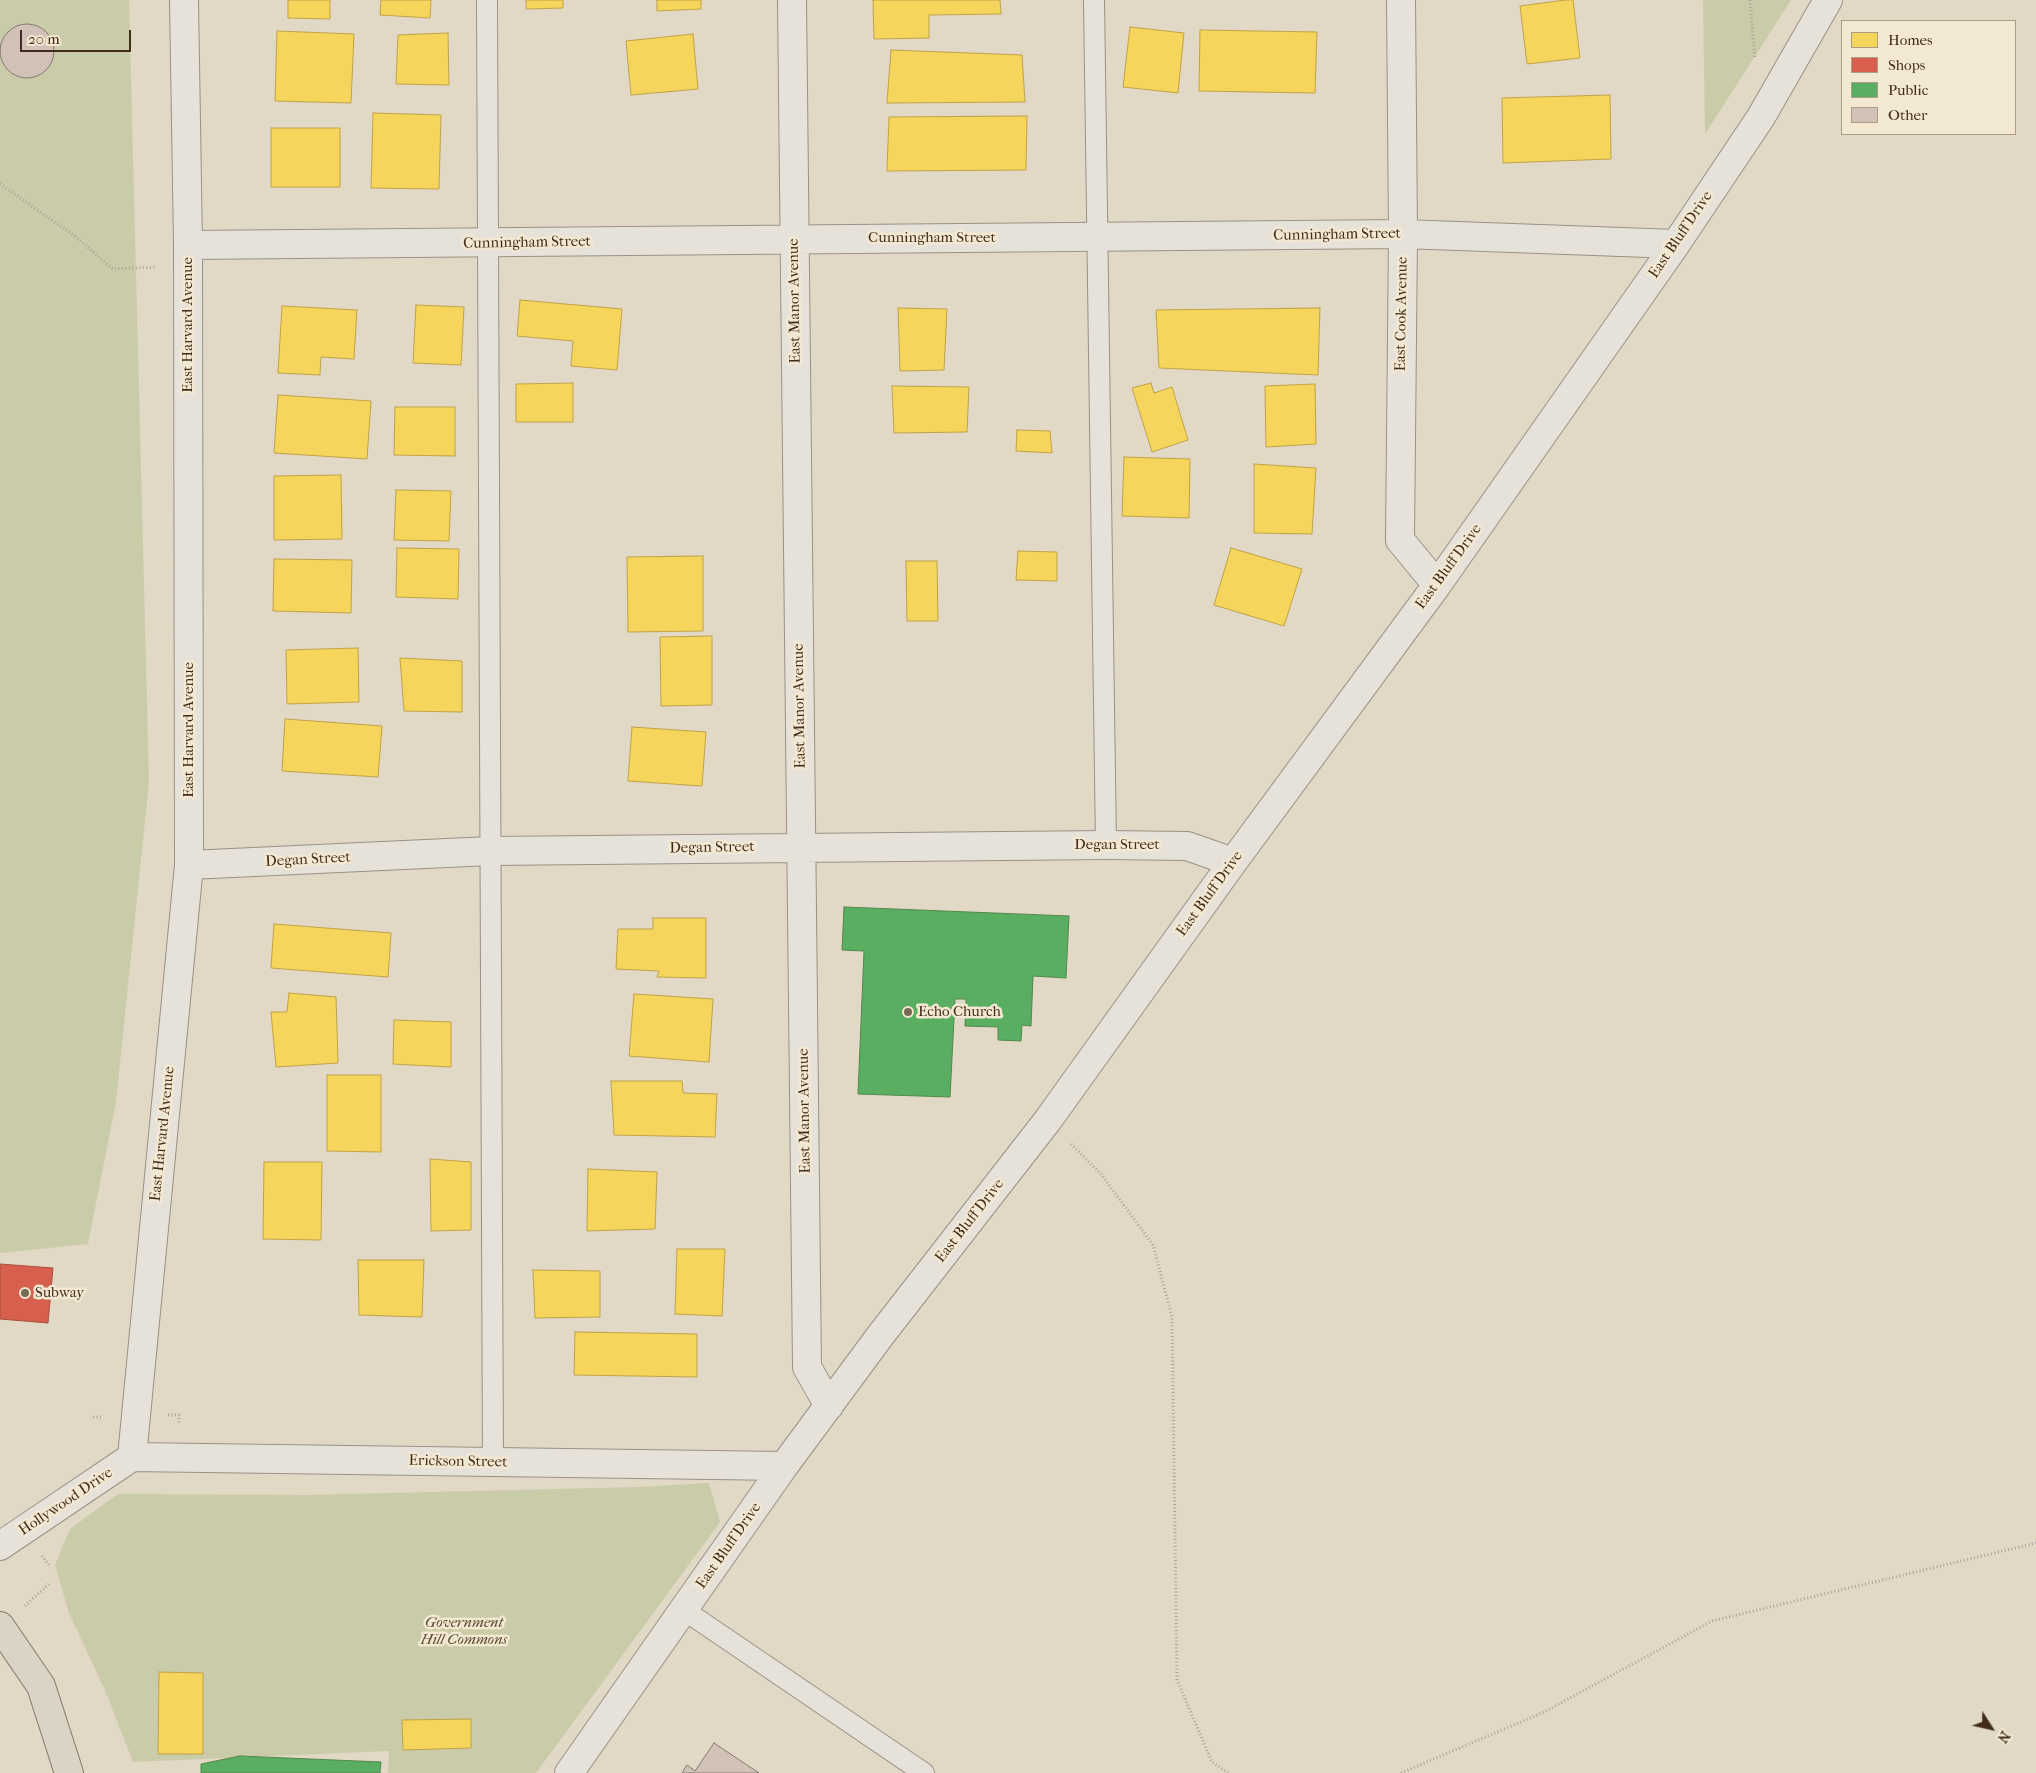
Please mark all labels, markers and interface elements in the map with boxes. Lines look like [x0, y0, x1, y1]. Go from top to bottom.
scale bar [22, 20, 134, 52]
legend [1841, 20, 2016, 135]
text: 20 m [28, 30, 60, 48]
text: Homes [1888, 31, 1933, 49]
text: Shops [1888, 56, 1925, 74]
text: Public [1888, 81, 1928, 99]
text: Other [1888, 106, 1927, 124]
street label: East Bluff Drive [1645, 188, 1717, 282]
street label: Cunningham Street [1273, 225, 1401, 245]
street label: Cunningham Street [868, 229, 996, 247]
street label: Cunningham Street [463, 233, 591, 253]
street label: East Manor Avenue [785, 238, 805, 364]
street label: East Cook Avenue [1392, 256, 1412, 372]
street label: East Harvard Avenue [179, 257, 197, 393]
street label: East Bluff Drive [1412, 521, 1486, 613]
street label: East Manor Avenue [790, 643, 810, 769]
street label: East Harvard Avenue [180, 662, 198, 798]
street label: Degan Street [1074, 836, 1160, 854]
street label: Degan Street [669, 838, 755, 858]
street label: East Bluff Drive [1173, 848, 1247, 940]
street label: Degan Street [265, 849, 351, 871]
place label: Echo Church [918, 1003, 1001, 1021]
marker: Echo Church [902, 1006, 914, 1018]
street label: East Manor Avenue [795, 1048, 815, 1174]
street label: East Harvard Avenue [147, 1066, 179, 1202]
street label: East Bluff Drive [932, 1176, 1008, 1266]
place label: Subway [35, 1284, 84, 1302]
marker: Subway [19, 1287, 31, 1299]
street label: Erickson Street [409, 1452, 507, 1472]
street label: Hollywood Drive [16, 1464, 116, 1540]
street label: East Bluff Drive [693, 1499, 765, 1593]
park label: Government Hill Commons [421, 1614, 507, 1649]
north arrow [1966, 1703, 2016, 1753]
text: N [1994, 1728, 2014, 1746]

